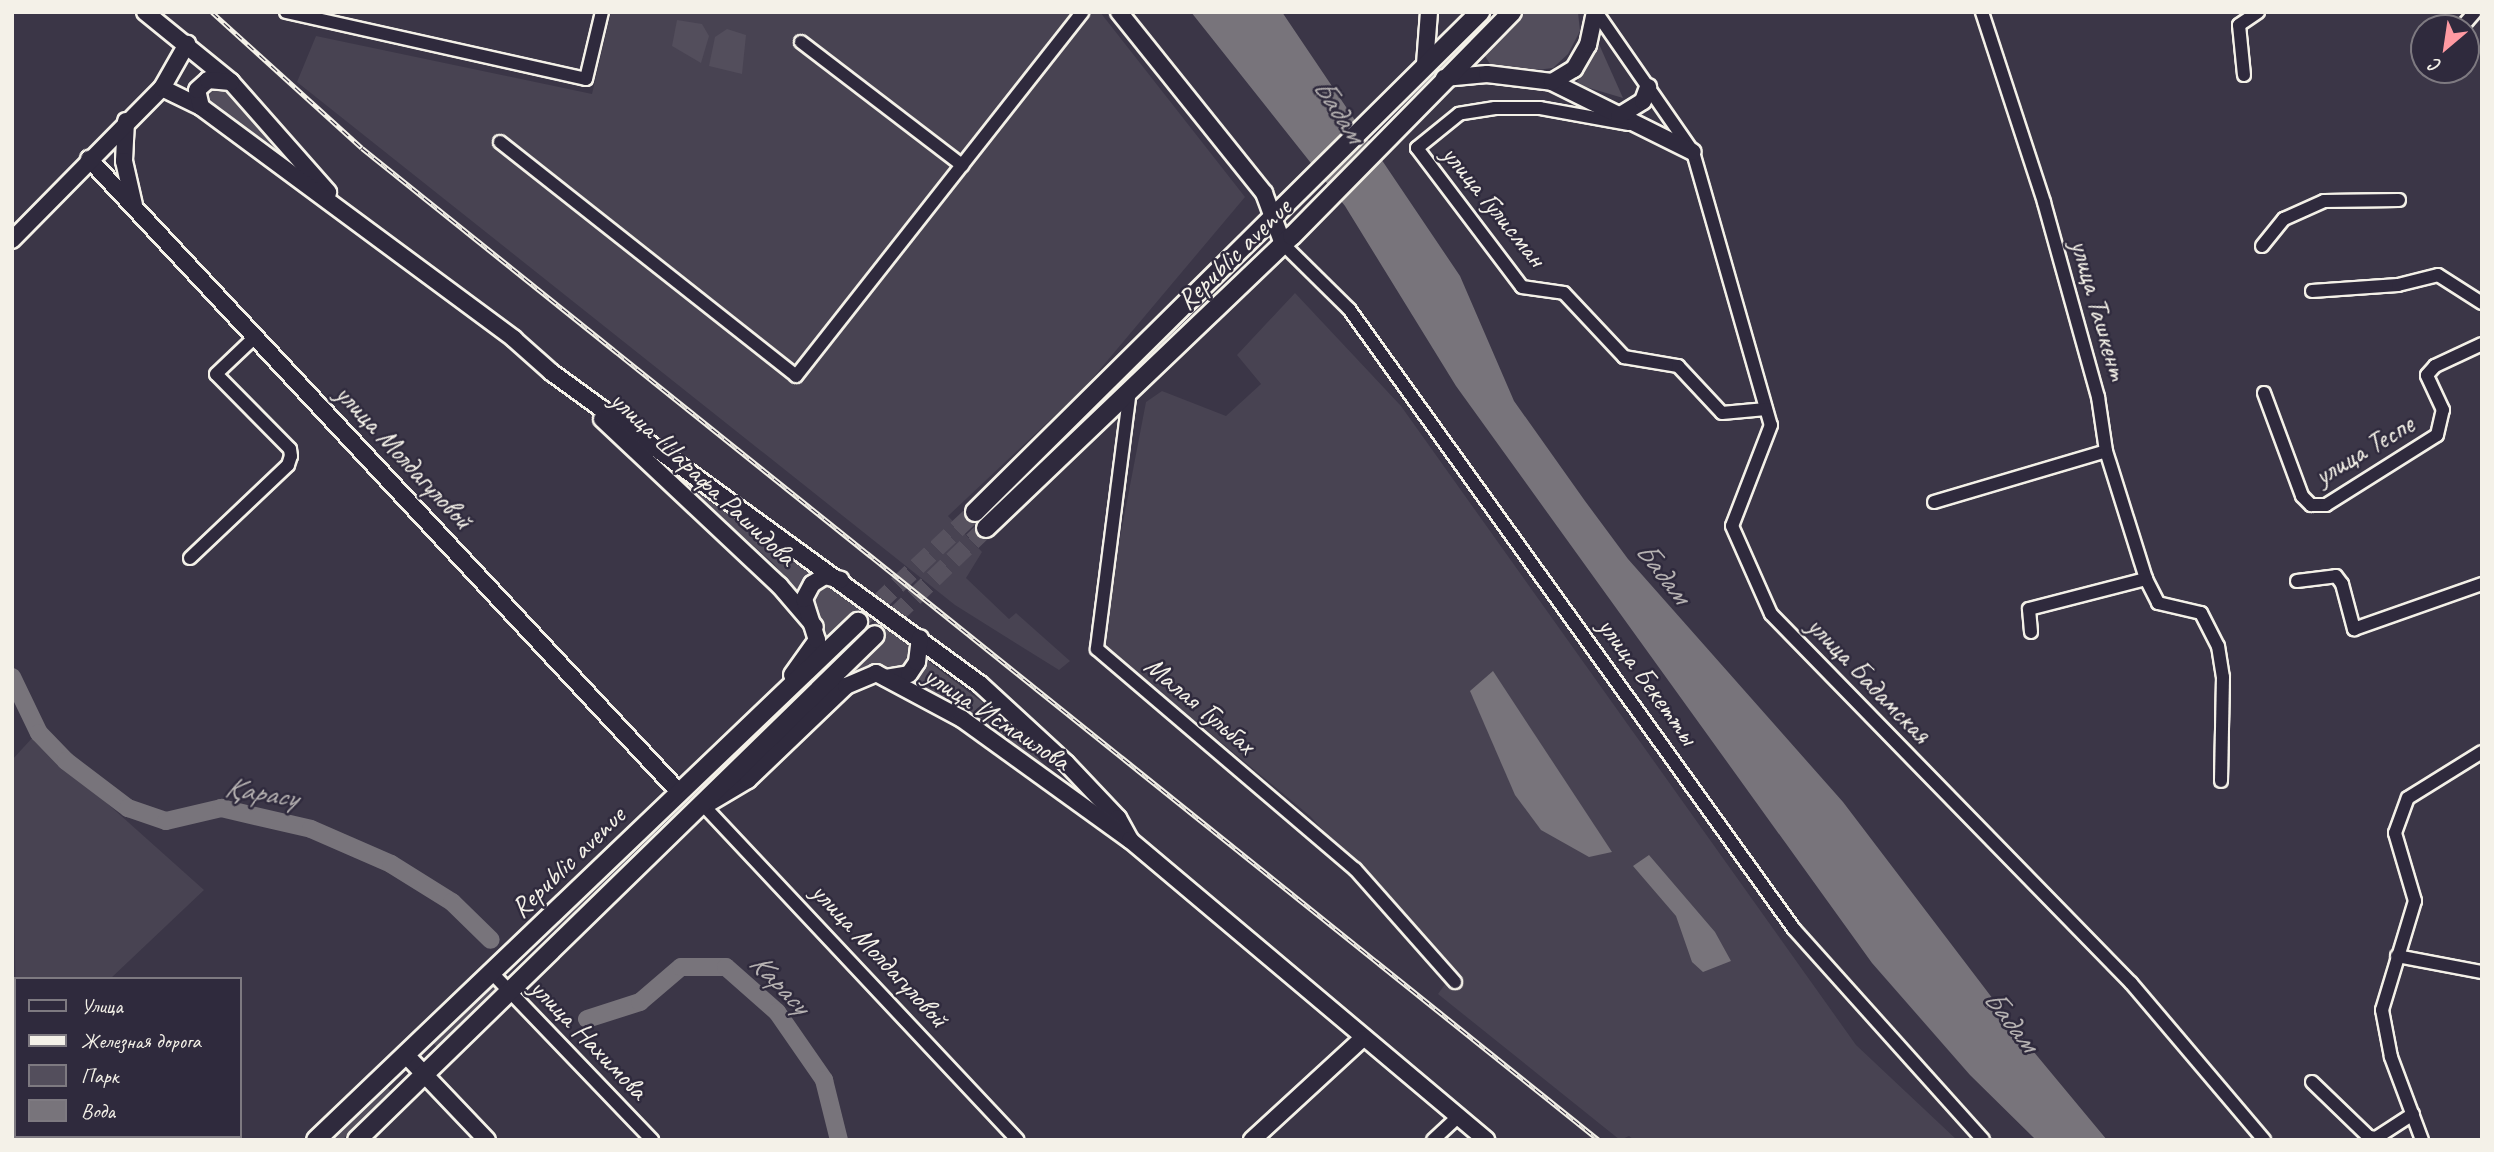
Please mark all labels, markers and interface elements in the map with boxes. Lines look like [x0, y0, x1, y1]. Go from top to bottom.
north arrow [2410, 14, 2480, 84]
text: С [2426, 53, 2446, 78]
water label: Бадам [1305, 71, 1373, 149]
street label: улица Гулисман [1435, 139, 1553, 273]
street label: Republic avenue [1170, 191, 1298, 317]
street label: улица Ташкент [2063, 236, 2135, 384]
street label: улица Молдагуловой [328, 377, 480, 537]
street label: улица Шарафа Рашидова [603, 383, 803, 573]
street label: улица Теспе [2308, 407, 2420, 493]
water label: Бадам [1628, 534, 1698, 610]
street label: улица Бадамская [1799, 608, 1939, 752]
street label: улица Бекетты [1590, 610, 1706, 752]
street label: Малая Гульбах [1138, 649, 1262, 761]
street label: улица Исмаилова [917, 658, 1077, 778]
water label: Қарасу [222, 769, 300, 815]
street label: Republic avenue [504, 799, 632, 925]
street label: улица Молдагуловой [804, 875, 956, 1035]
water label: Карасу [742, 945, 818, 1021]
street label: улица Нахимова [522, 971, 656, 1107]
legend [14, 977, 242, 1138]
water label: Бадам [1976, 982, 2046, 1058]
text: Улица [81, 993, 123, 1019]
text: Железная дорога [81, 1028, 201, 1054]
text: Парк [81, 1063, 118, 1089]
text: Вода [81, 1098, 115, 1124]

